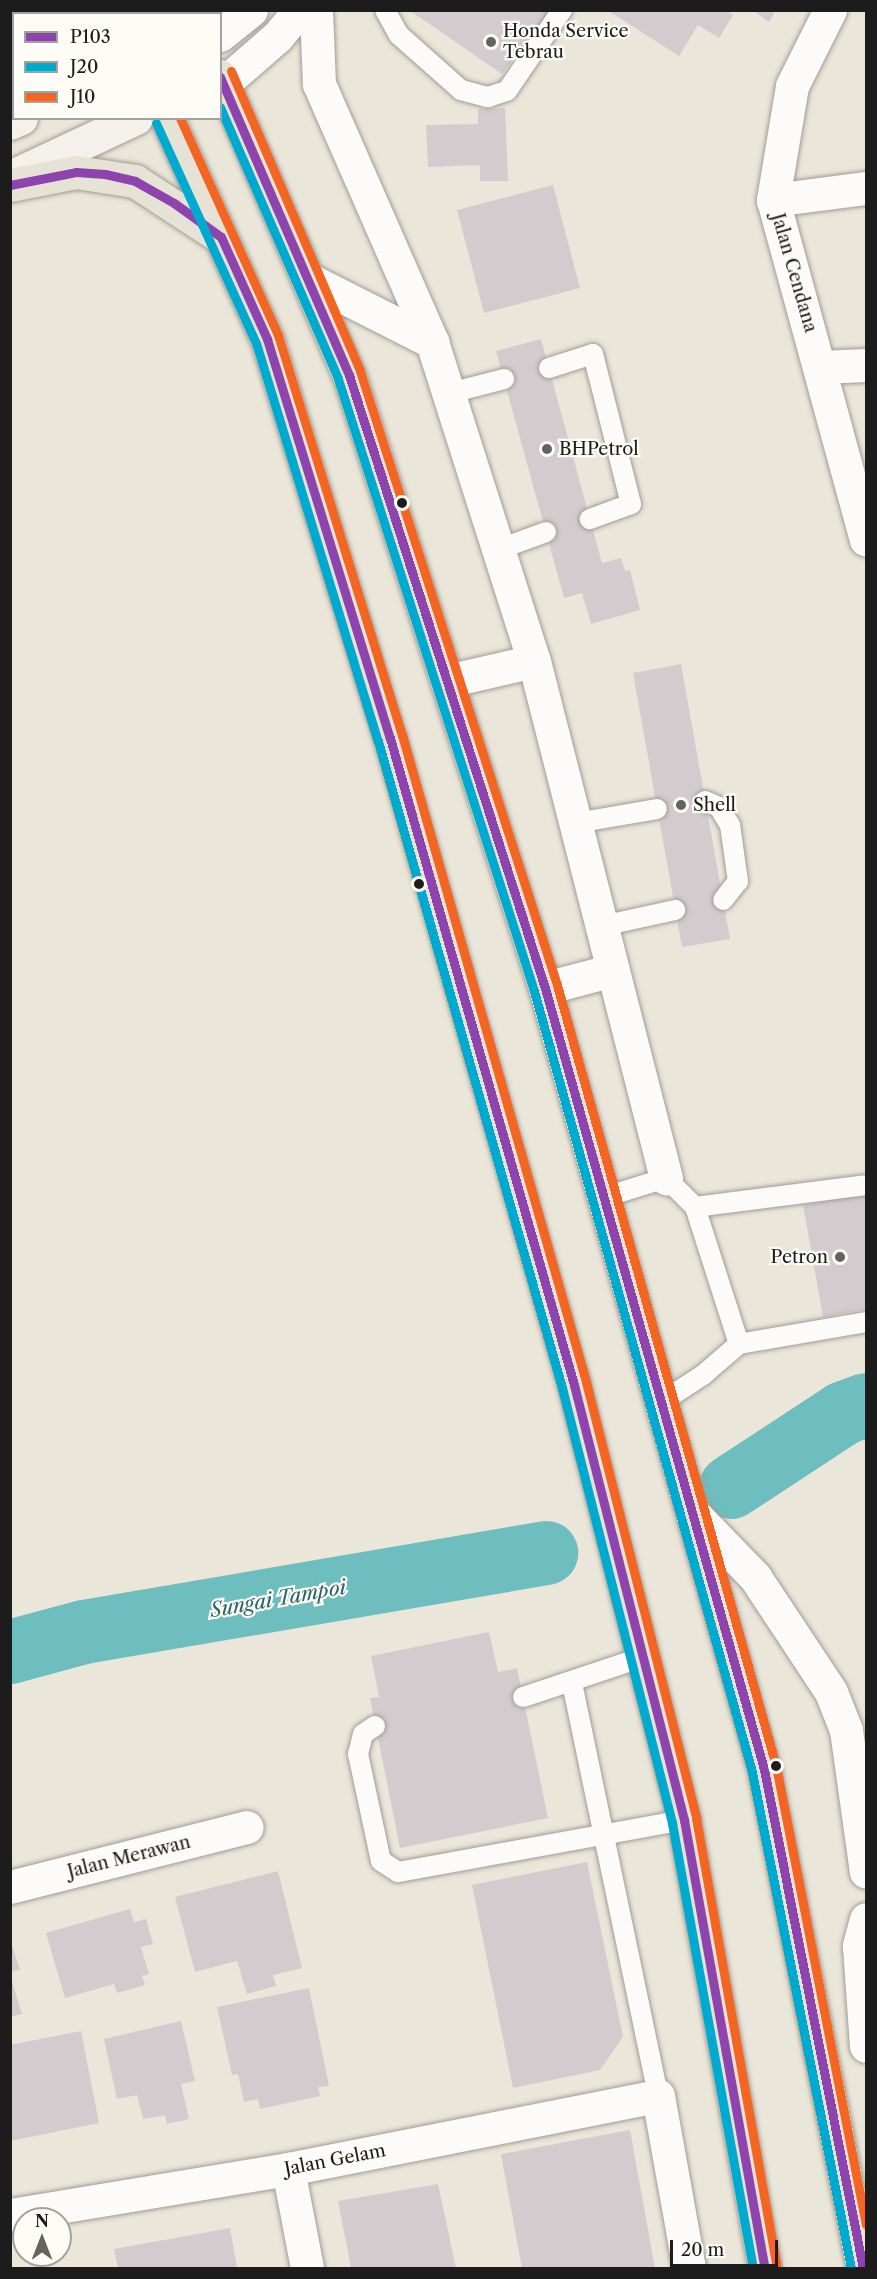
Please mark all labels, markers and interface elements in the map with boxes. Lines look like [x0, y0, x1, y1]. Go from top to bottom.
legend [12, 12, 222, 120]
place label: Honda Service Tebrau [503, 21, 629, 63]
text: P103 [70, 26, 111, 48]
marker: Honda Service Tebrau [484, 35, 498, 49]
text: J20 [70, 56, 98, 78]
text: J10 [70, 86, 96, 108]
street label: Jalan Cendana [767, 211, 821, 335]
place label: BHPetrol [559, 438, 639, 460]
marker: BHPetrol [540, 442, 554, 456]
unlabelled marker [396, 497, 408, 509]
place label: Shell [693, 794, 736, 816]
marker: Shell [674, 798, 688, 812]
unlabelled marker [413, 878, 425, 890]
place label: Petron [770, 1246, 828, 1268]
marker: Petron [833, 1250, 847, 1264]
water label: Sungai Tampoi [208, 1575, 348, 1623]
unlabelled marker [770, 1760, 782, 1772]
street label: Jalan Merawan [65, 1831, 193, 1883]
street label: Jalan Gelam [283, 2140, 387, 2180]
north arrow [12, 2207, 72, 2267]
text: N [35, 2211, 49, 2231]
scale bar [673, 2228, 781, 2266]
text: 20 m [681, 2239, 724, 2261]

